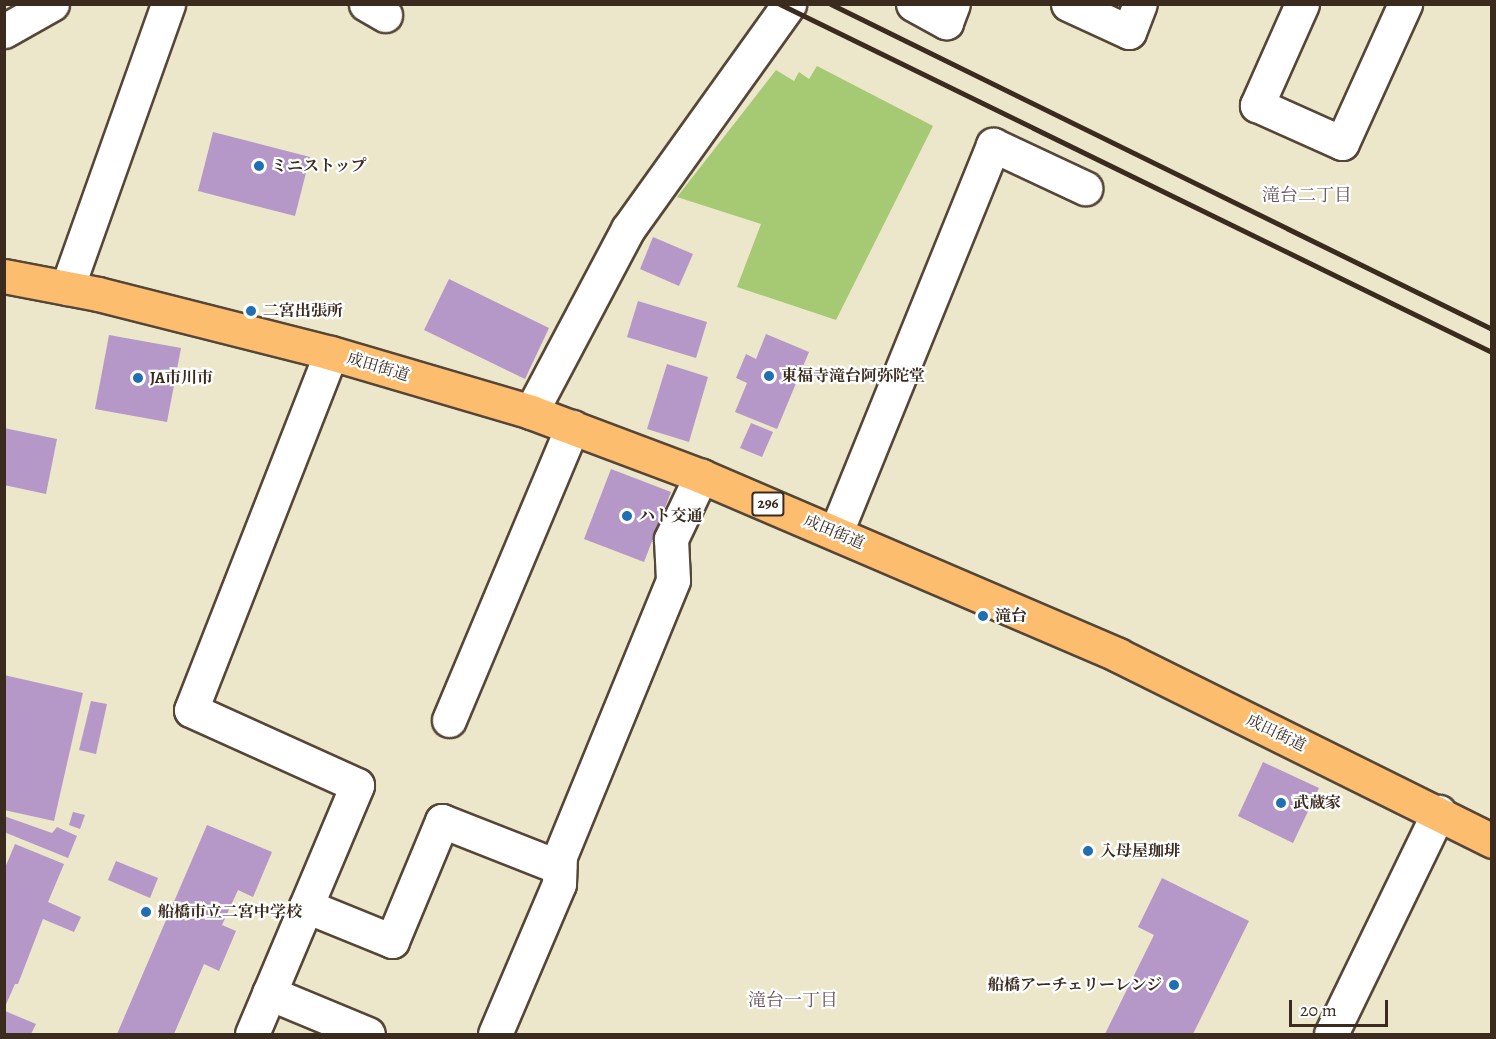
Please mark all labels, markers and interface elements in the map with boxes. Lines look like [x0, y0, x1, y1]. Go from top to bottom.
place label: ミニストップ [271, 156, 367, 176]
marker: ミニストップ [252, 159, 266, 173]
district label: 滝台二丁目 [1262, 184, 1352, 206]
place label: 二宮出張所 [263, 301, 343, 321]
marker: 二宮出張所 [244, 304, 258, 318]
street label: 成田街道 [345, 348, 411, 386]
place label: 東福寺滝台阿弥陀堂 [781, 366, 925, 386]
place label: JA市川市 [150, 368, 213, 388]
marker: 東福寺滝台阿弥陀堂 [762, 369, 776, 383]
marker: JA市川市 [131, 371, 145, 385]
road number: 296 [750, 492, 786, 516]
place label: ハト交通 [639, 506, 703, 526]
marker: ハト交通 [620, 509, 634, 523]
street label: 成田街道 [801, 511, 867, 553]
place label: 滝台 [995, 606, 1027, 626]
marker: 滝台 [976, 609, 990, 623]
street label: 成田街道 [1243, 710, 1309, 756]
place label: 武蔵家 [1293, 793, 1341, 813]
marker: 武蔵家 [1274, 796, 1288, 810]
place label: 入母屋珈琲 [1100, 841, 1180, 861]
marker: 入母屋珈琲 [1081, 844, 1095, 858]
place label: 船橋市立二宮中学校 [158, 902, 302, 922]
marker: 船橋市立二宮中学校 [139, 905, 153, 919]
place label: 船橋アーチェリーレンジ [986, 975, 1162, 995]
marker: 船橋アーチェリーレンジ [1167, 978, 1181, 992]
scale bar [1292, 988, 1391, 1026]
district label: 滝台一丁目 [748, 989, 838, 1011]
text: 20 m [1300, 998, 1337, 1022]

